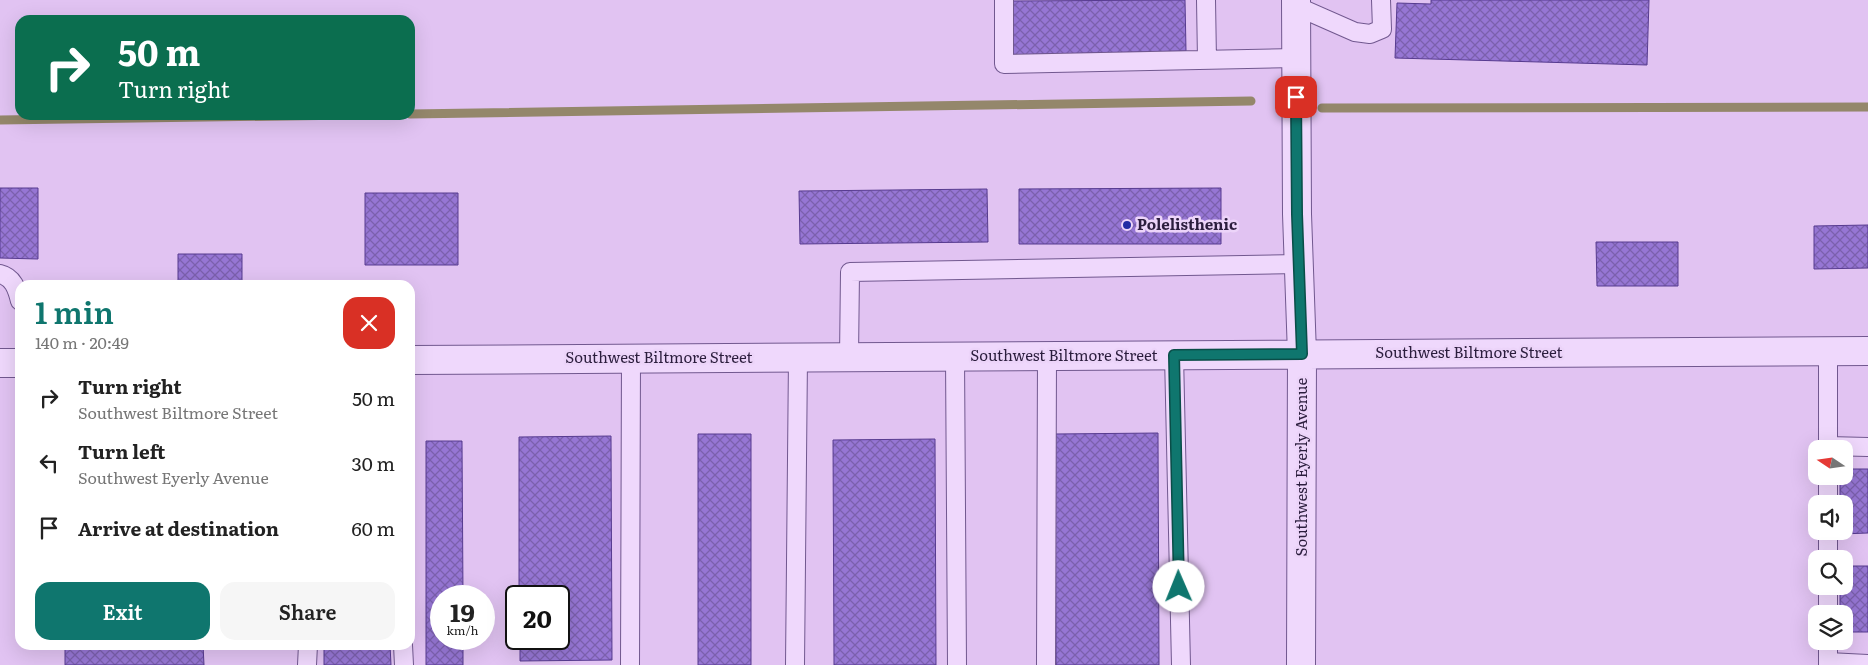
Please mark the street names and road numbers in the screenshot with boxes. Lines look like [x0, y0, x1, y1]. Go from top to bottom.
street label: Southwest Biltmore Street [1375, 340, 1563, 363]
street label: Southwest Biltmore Street [970, 343, 1158, 366]
street label: Southwest Biltmore Street [565, 345, 753, 368]
street label: Southwest Eyerly Avenue [1289, 377, 1312, 556]

